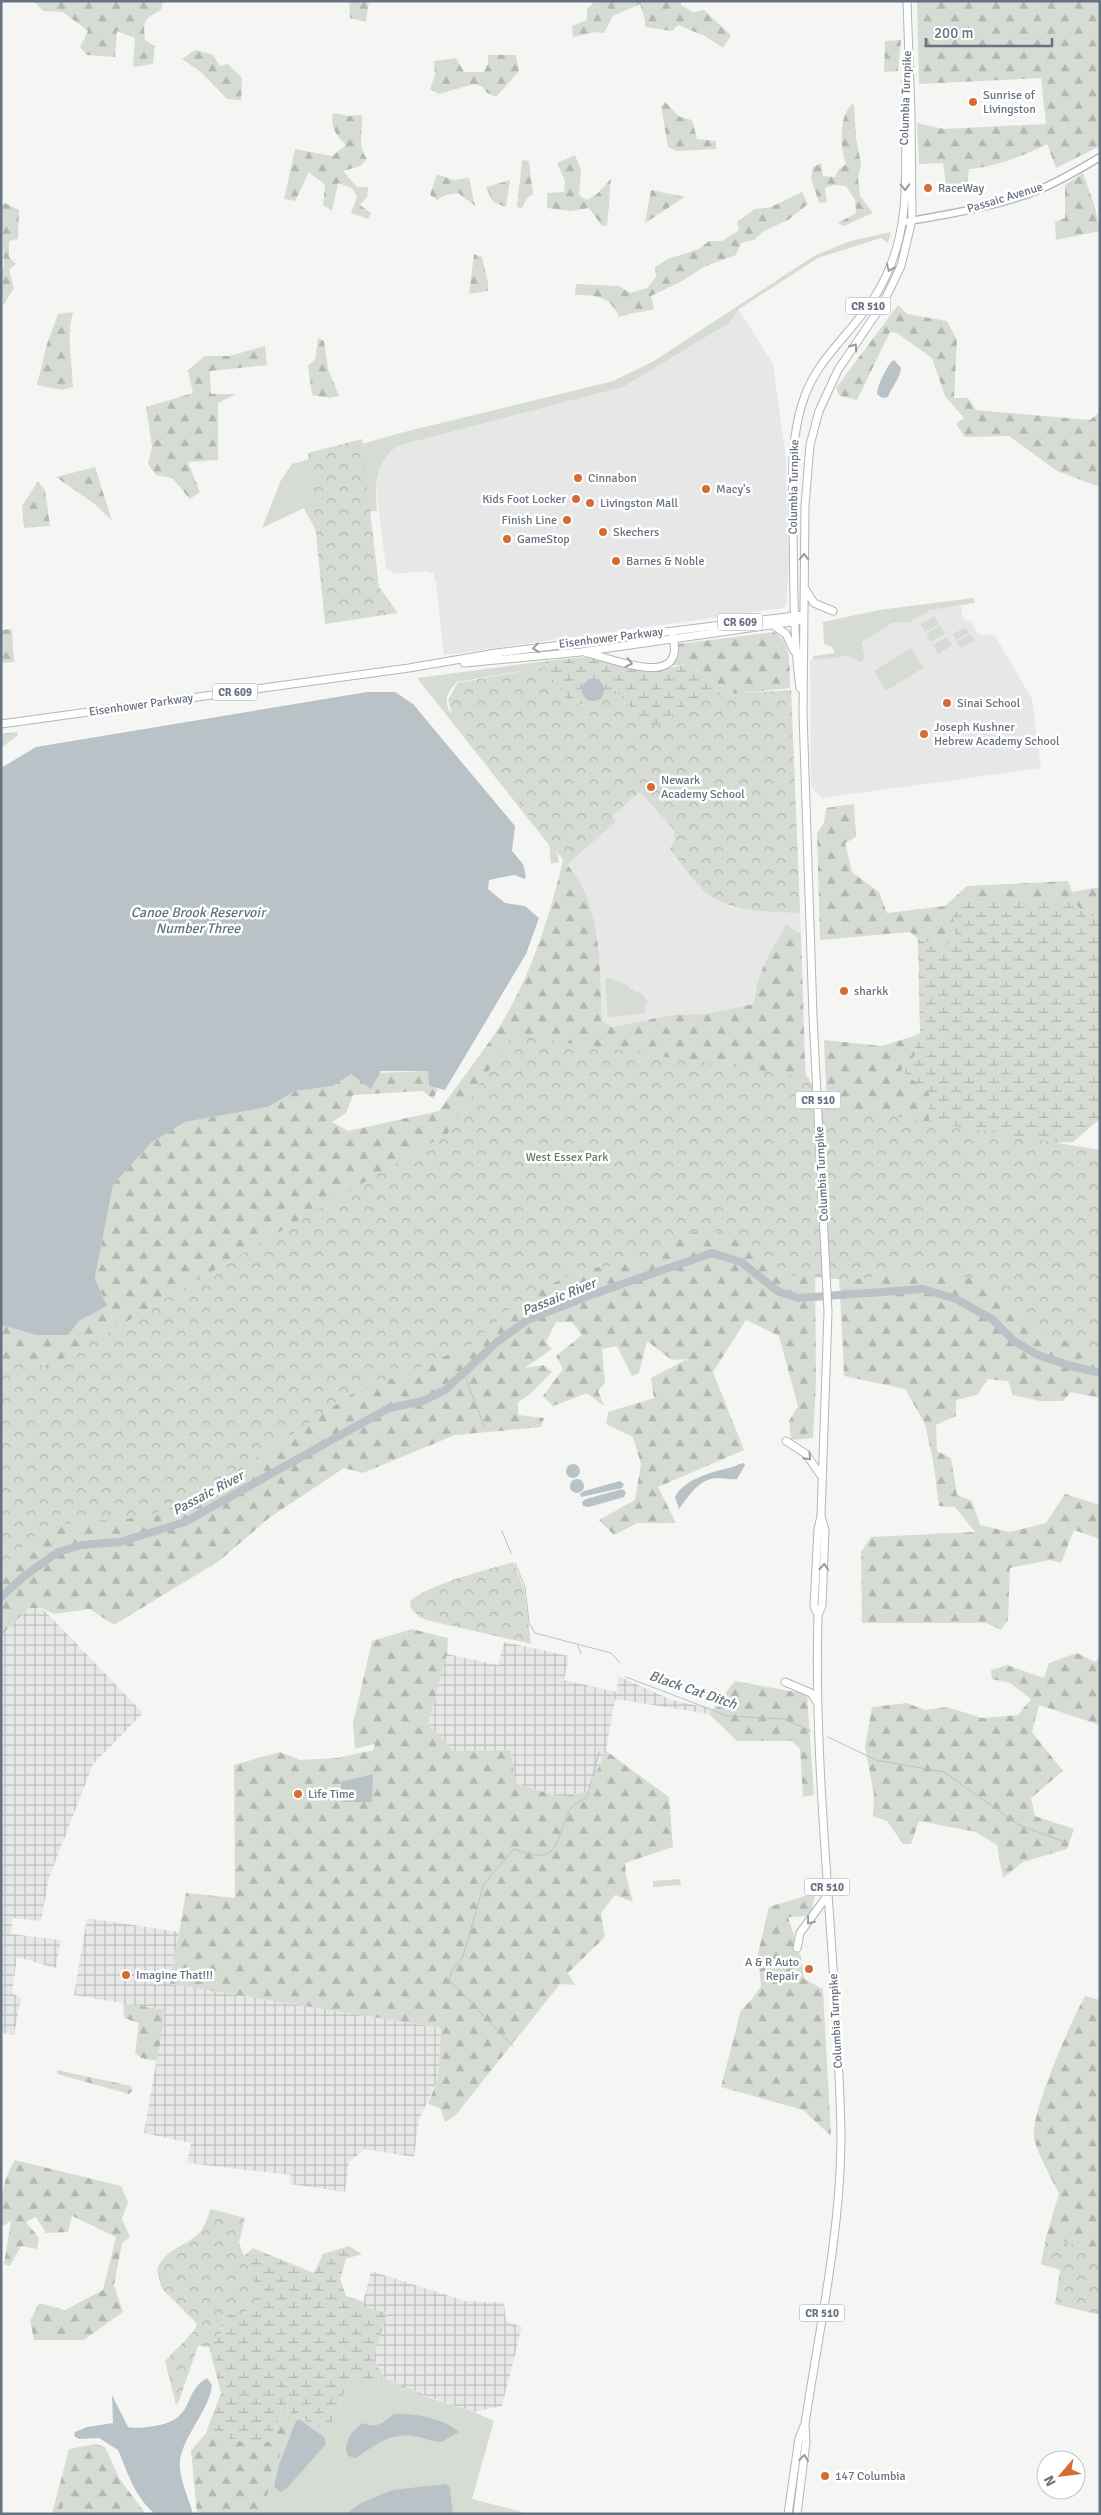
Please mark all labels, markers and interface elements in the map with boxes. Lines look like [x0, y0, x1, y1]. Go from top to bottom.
scale bar [926, 15, 1052, 47]
text: 200 m [934, 24, 974, 42]
street label: Columbia Turnpike [897, 50, 915, 146]
place label: Sunrise of Livingston [983, 88, 1036, 117]
marker: Sunrise of Livingston [967, 96, 979, 108]
street label: Passaic Avenue [965, 179, 1045, 217]
place label: RaceWay [938, 181, 984, 196]
marker: RaceWay [922, 182, 934, 194]
one-way arrow [900, 183, 911, 191]
one-way arrow [886, 263, 897, 272]
road number: CR 510 [846, 298, 890, 314]
one-way arrow [848, 343, 857, 353]
street label: Columbia Turnpike [786, 439, 802, 535]
place label: Cinnabon [588, 471, 637, 486]
marker: Cinnabon [572, 472, 584, 484]
place label: Macy's [716, 482, 751, 497]
marker: Macy's [700, 483, 712, 495]
place label: Kids Foot Locker [482, 492, 567, 507]
marker: Kids Foot Locker [570, 493, 582, 505]
place label: Livingston Mall [600, 496, 679, 511]
marker: Livingston Mall [584, 497, 596, 509]
place label: Finish Line [501, 513, 557, 528]
marker: Finish Line [561, 514, 573, 526]
place label: Skechers [613, 525, 659, 540]
marker: Skechers [597, 526, 609, 538]
place label: GameStop [517, 532, 570, 547]
marker: GameStop [501, 533, 513, 545]
one-way arrow [799, 553, 809, 560]
place label: Barnes & Noble [626, 554, 704, 569]
marker: Barnes & Noble [610, 555, 622, 567]
road number: CR 609 [718, 614, 762, 630]
street label: Eisenhower Parkway [558, 624, 665, 652]
one-way arrow [531, 642, 539, 653]
one-way arrow [624, 657, 633, 668]
road number: CR 609 [212, 684, 258, 700]
street label: Eisenhower Parkway [88, 690, 195, 720]
place label: Sinai School [957, 696, 1021, 711]
marker: Sinai School [941, 697, 953, 709]
place label: Joseph Kushner Hebrew Academy School [934, 720, 1060, 749]
marker: Joseph Kushner Hebrew Academy School [918, 728, 930, 740]
place label: Newark Academy School [661, 773, 745, 802]
marker: Newark Academy School [645, 781, 657, 793]
water label: Canoe Brook Reservoir Number Three [131, 904, 267, 937]
place label: sharkk [854, 984, 888, 999]
marker: sharkk [838, 985, 850, 997]
road number: CR 510 [796, 1092, 840, 1108]
street label: Columbia Turnpike [812, 1126, 832, 1222]
park label: West Essex Park [526, 1150, 608, 1165]
water label: Passaic River [520, 1274, 600, 1319]
one-way arrow [802, 1451, 811, 1460]
water label: Passaic River [170, 1466, 248, 1519]
one-way arrow [818, 1563, 829, 1571]
water label: Black Cat Ditch [647, 1667, 739, 1713]
place label: Life Time [308, 1787, 355, 1802]
marker: Life Time [292, 1788, 304, 1800]
road number: CR 510 [804, 1878, 850, 1895]
one-way arrow [808, 1915, 816, 1924]
place label: A & R Auto Repair [745, 1955, 800, 1984]
marker: A & R Auto Repair [803, 1963, 815, 1975]
place label: Imagine That!!! [136, 1968, 213, 1983]
marker: Imagine That!!! [120, 1969, 132, 1981]
street label: Columbia Turnpike [826, 1973, 846, 2069]
road number: CR 510 [800, 2304, 844, 2322]
north arrow [1036, 2450, 1086, 2500]
one-way arrow [798, 2454, 809, 2462]
place label: 147 Columbia [835, 2469, 906, 2484]
marker: 147 Columbia [819, 2470, 831, 2482]
text: N [1040, 2473, 1060, 2489]

